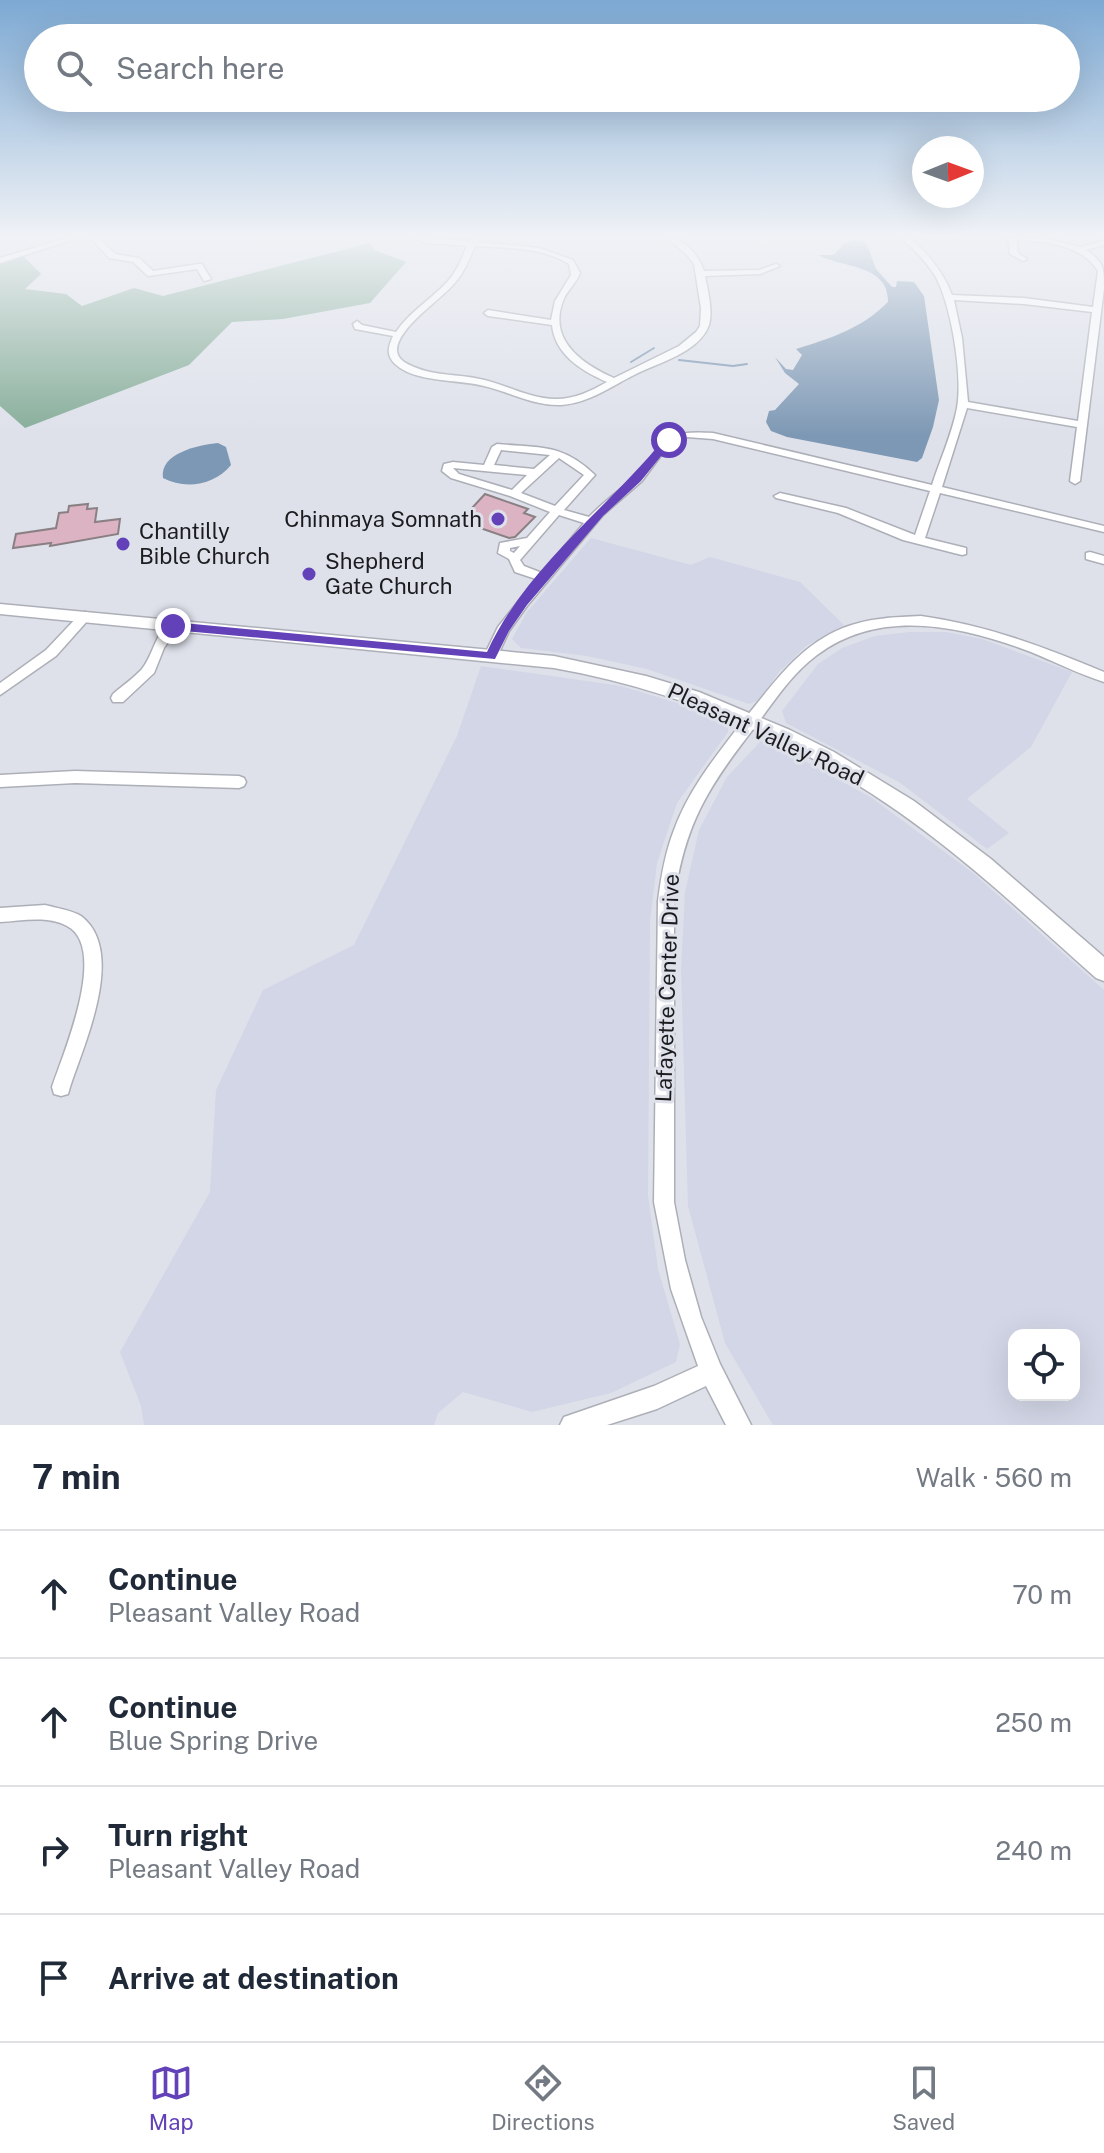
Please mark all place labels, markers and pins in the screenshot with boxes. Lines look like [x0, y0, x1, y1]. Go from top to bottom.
place label: Chinmaya Somnath [284, 506, 482, 532]
marker: Chinmaya Somnath [489, 510, 507, 528]
place label: Chantilly Bible Church [139, 518, 270, 569]
marker: Chantilly Bible Church [114, 535, 132, 553]
place label: Shepherd Gate Church [325, 548, 452, 599]
marker: Shepherd Gate Church [300, 565, 318, 583]

